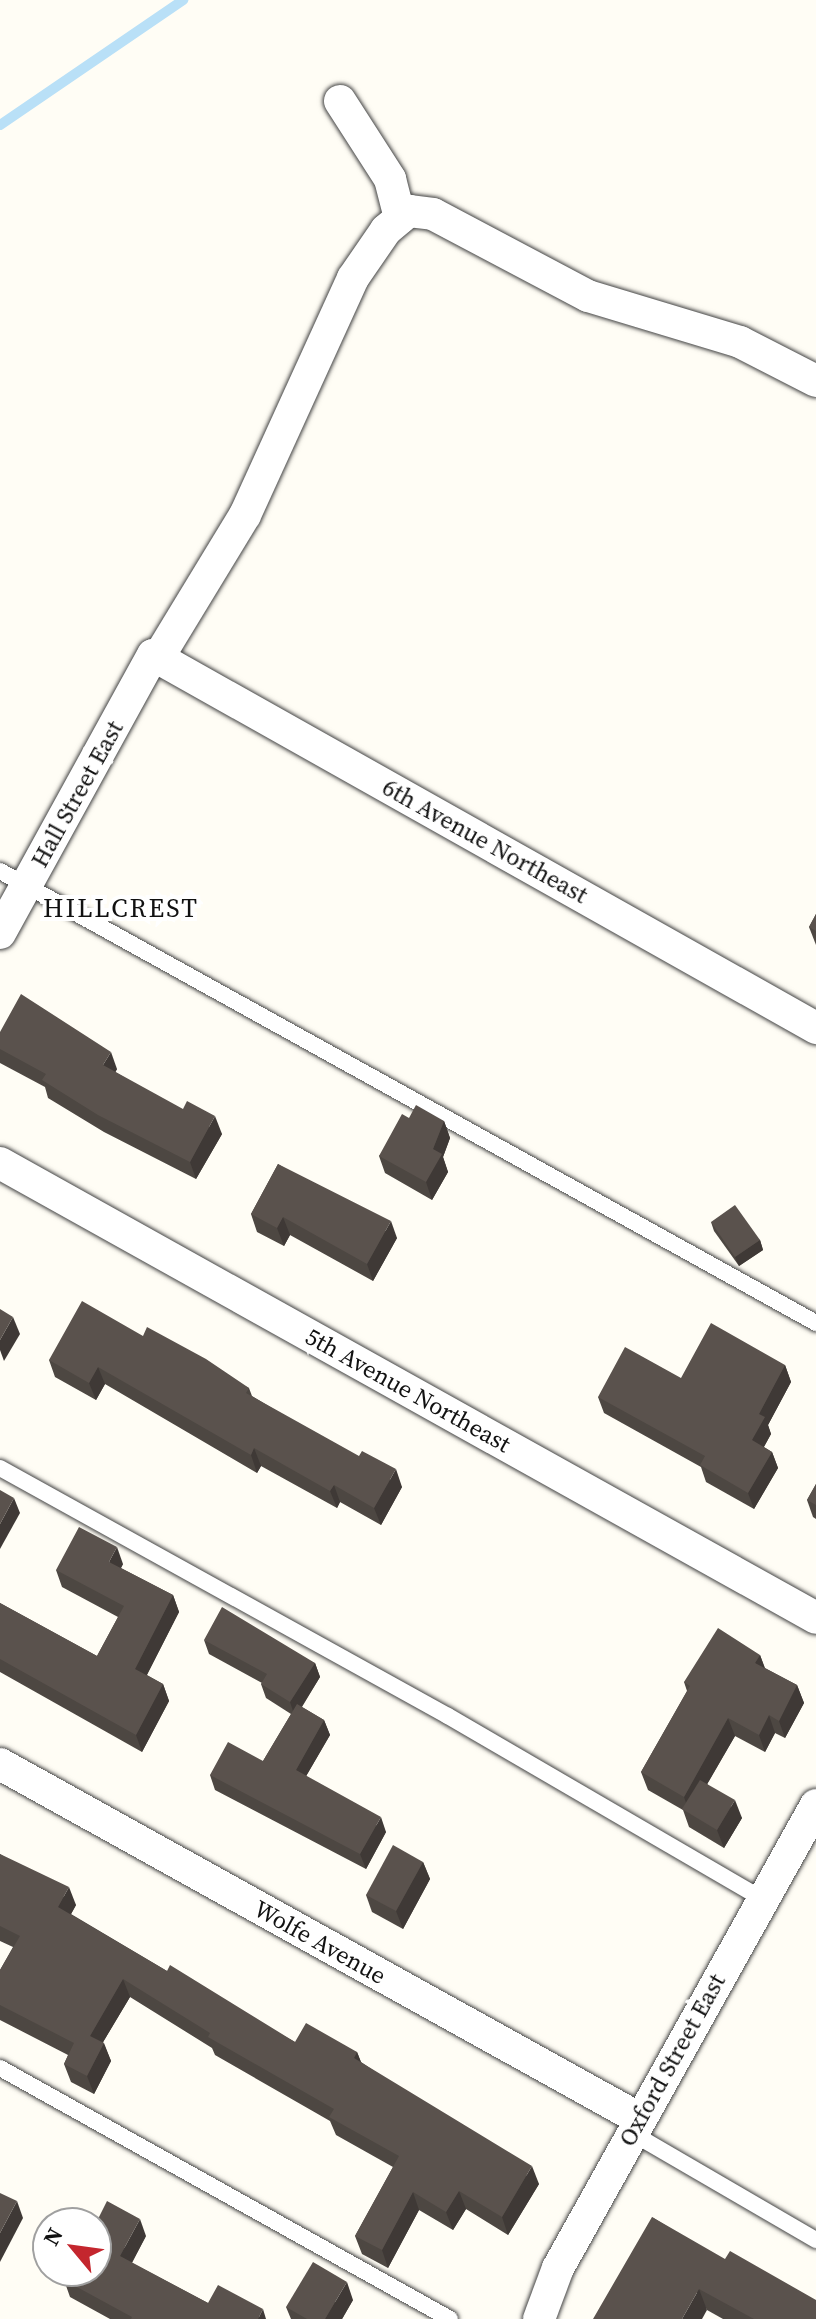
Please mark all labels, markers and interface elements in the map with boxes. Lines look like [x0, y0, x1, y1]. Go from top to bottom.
street label: Hall Street East [25, 716, 129, 872]
street label: 6th Avenue Northeast [377, 773, 593, 909]
district label: HILLCREST [43, 893, 199, 925]
street label: 5th Avenue Northeast [300, 1322, 516, 1458]
street label: Wolfe Avenue [249, 1894, 391, 1990]
street label: Oxford Street East [613, 1969, 731, 2151]
north arrow [32, 2207, 112, 2287]
text: N [36, 2222, 70, 2251]

